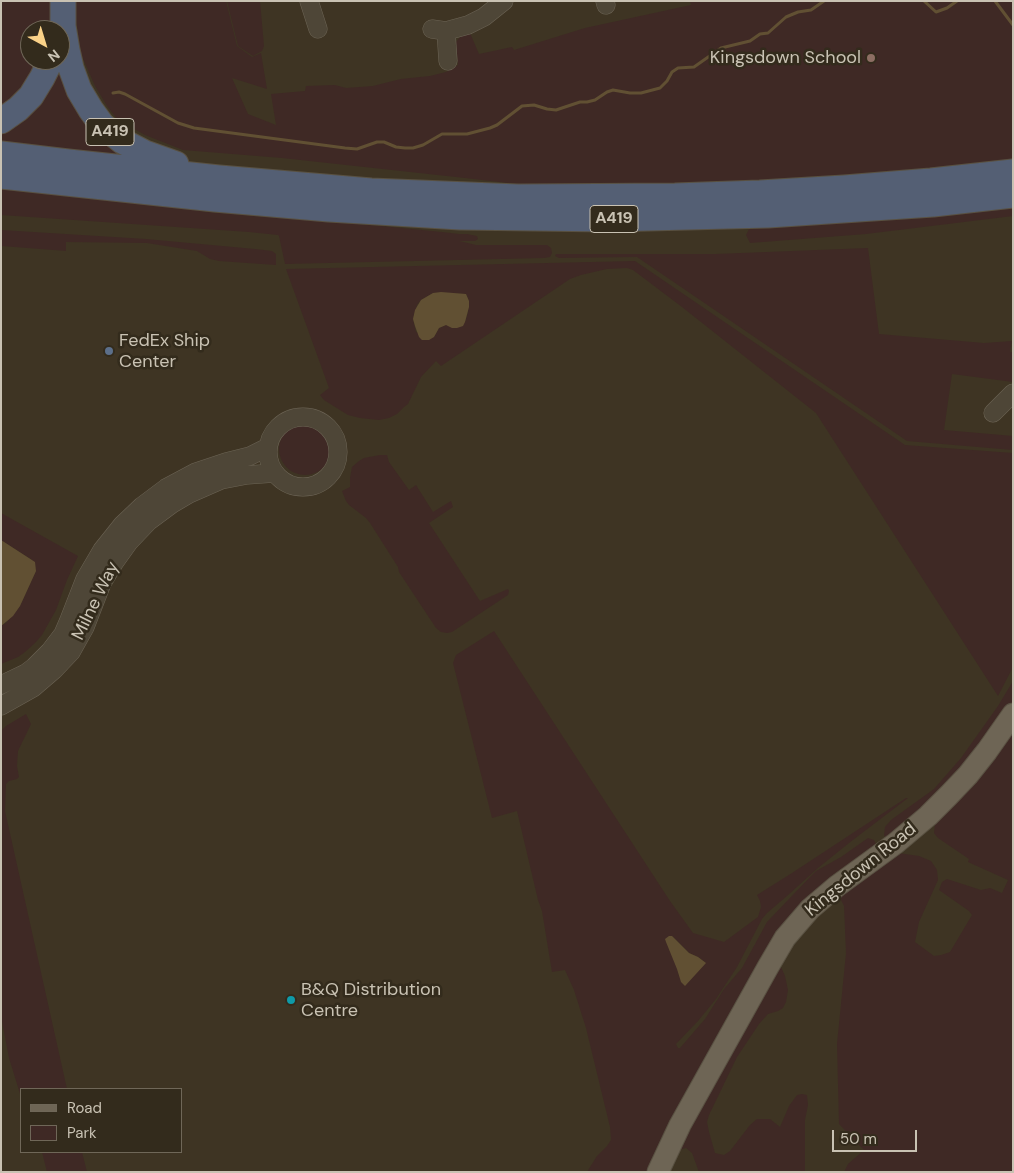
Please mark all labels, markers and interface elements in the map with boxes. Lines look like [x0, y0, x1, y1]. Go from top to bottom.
north arrow [20, 20, 70, 70]
text: N [44, 46, 63, 66]
place label: Kingsdown School [710, 47, 861, 69]
marker: Kingsdown School [865, 52, 877, 64]
road number: A419 [86, 118, 134, 146]
road number: A419 [590, 205, 638, 232]
place label: FedEx Ship Center [119, 330, 210, 372]
marker: FedEx Ship Center [103, 345, 115, 357]
street label: Milne Way [68, 558, 124, 644]
street label: Kingsdown Road [801, 819, 921, 921]
place label: B&Q Distribution Centre [301, 979, 441, 1022]
marker: B&Q Distribution Centre [285, 994, 297, 1006]
legend [20, 1088, 182, 1153]
text: Road [67, 1098, 102, 1118]
scale bar [834, 1120, 919, 1152]
text: Park [67, 1123, 97, 1143]
text: 50 m [840, 1129, 877, 1149]

